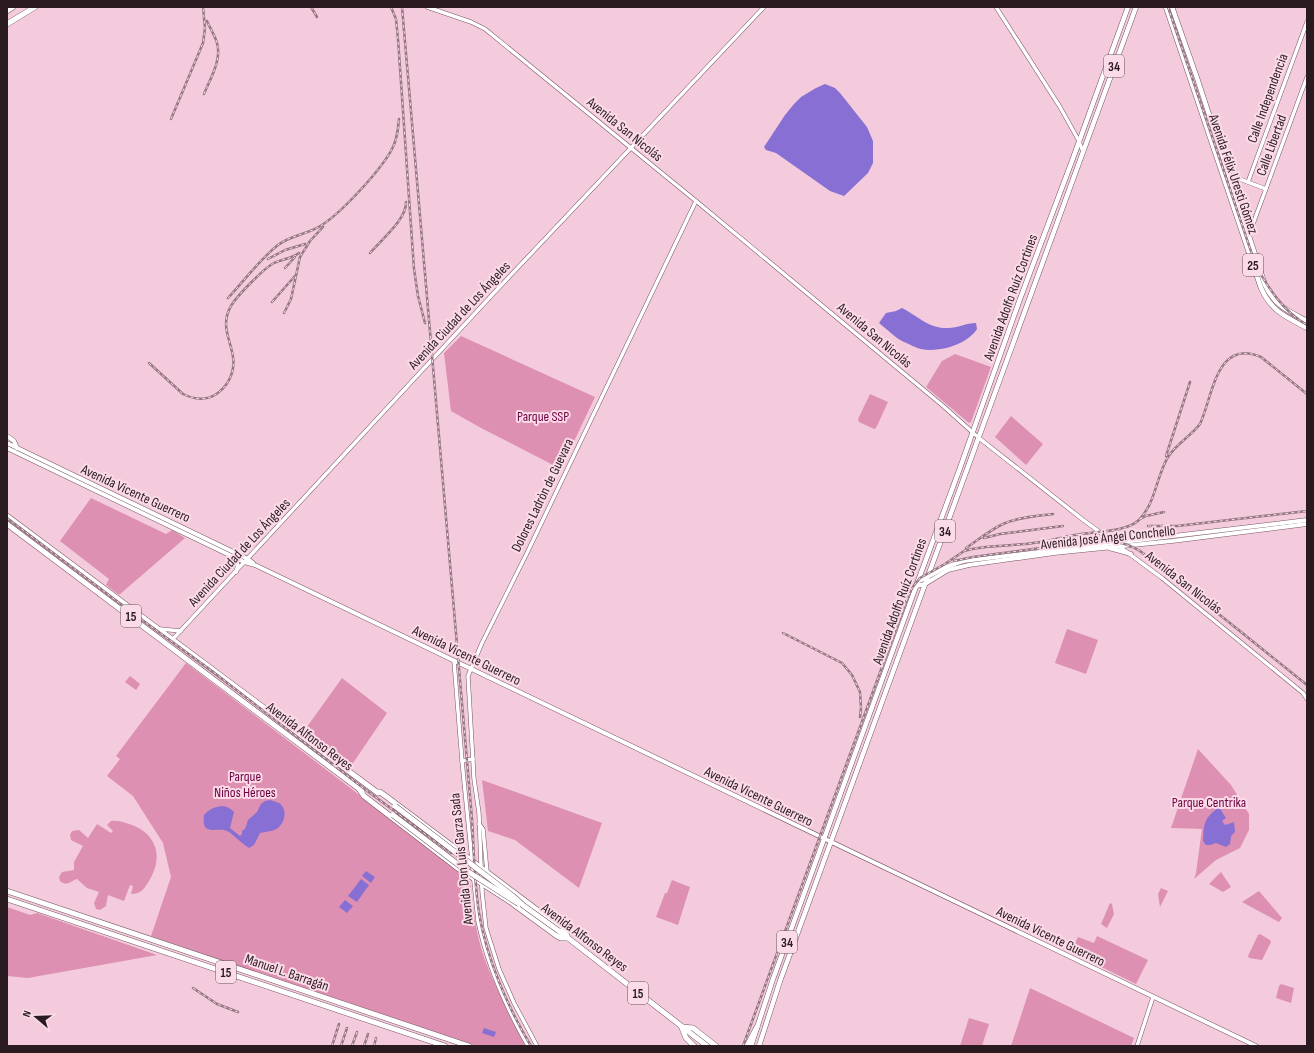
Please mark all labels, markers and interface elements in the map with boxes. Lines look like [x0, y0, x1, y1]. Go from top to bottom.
street label: Calle Independencia [1243, 51, 1291, 145]
road number: 34 [1104, 55, 1124, 77]
street label: Avenida San Nicolás [583, 93, 666, 165]
street label: Avenida Félix Uresti Gómez [1205, 111, 1262, 236]
street label: Calle Libertad [1253, 112, 1290, 178]
street label: Avenida Adolfo Ruíz Cortines [979, 232, 1041, 364]
road number: 25 [1243, 254, 1263, 276]
street label: Avenida Ciudad de Los Ángeles [404, 258, 514, 374]
street label: Avenida San Nicolás [833, 298, 916, 372]
park label: Parque SSP [517, 408, 569, 425]
street label: Dolores Ladròn de Guevara [508, 436, 577, 555]
street label: Avenida Vicente Guerrero [78, 460, 193, 526]
street label: Avenida Ciudad de Los Ángeles [184, 495, 294, 611]
road number: 34 [935, 520, 955, 542]
street label: Avenida José Ángel Conchello [1039, 522, 1176, 553]
street label: Avenida Adolfo Ruíz Cortines [868, 536, 930, 668]
street label: Avenida San Nicolás [1141, 547, 1225, 618]
road number: 15 [121, 605, 141, 627]
street label: Avenida Vicente Guerrero [409, 621, 524, 689]
street label: Avenida Alfonso Reyes [262, 698, 356, 774]
street label: Avenida Vicente Guerrero [701, 762, 816, 830]
park label: Parque Niños Héroes [214, 768, 276, 801]
street label: Avenida Don Luis Garza Sada [446, 792, 477, 927]
park label: Parque Centrika [1172, 794, 1246, 811]
street label: Avenida Alfonso Reyes [537, 899, 631, 975]
street label: Avenida Vicente Guerrero [993, 902, 1108, 970]
road number: 34 [777, 931, 797, 953]
street label: Manuel L. Barragán [243, 950, 331, 995]
road number: 15 [216, 961, 236, 983]
road number: 15 [628, 982, 648, 1004]
north arrow [16, 997, 56, 1037]
text: N [20, 1009, 34, 1019]

